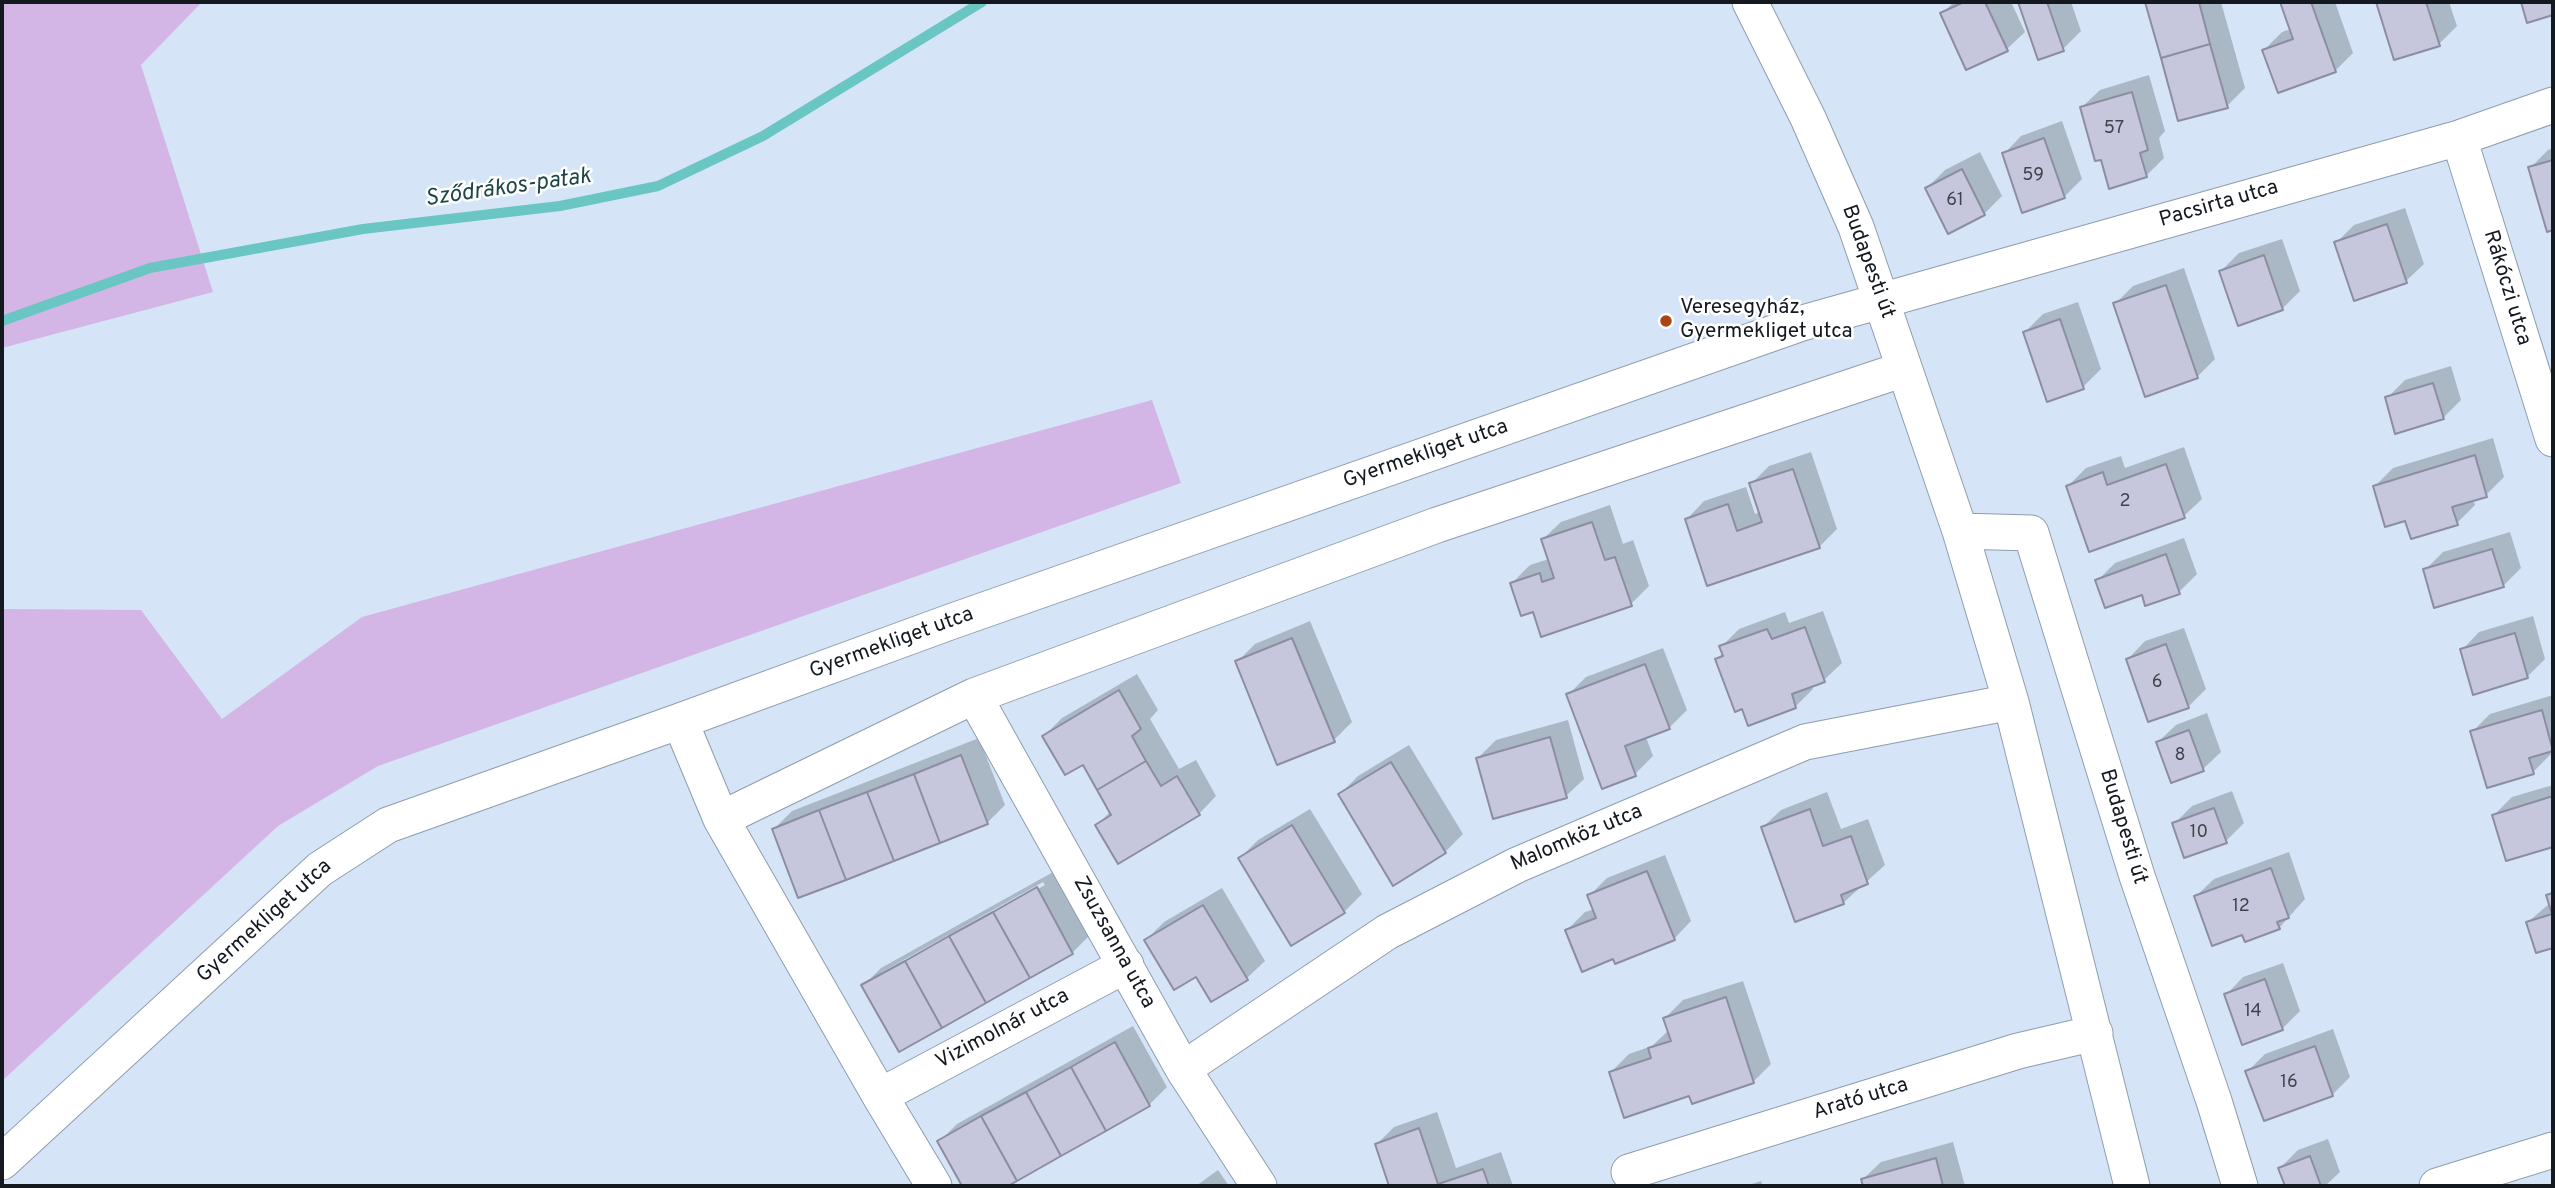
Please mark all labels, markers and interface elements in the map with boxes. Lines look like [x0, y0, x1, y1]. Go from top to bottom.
house number: 57 [2104, 118, 2124, 140]
water label: Sződrákos-patak [423, 164, 593, 214]
house number: 59 [2022, 165, 2044, 187]
street label: Pacsirta utca [2157, 176, 2281, 234]
house number: 61 [1946, 190, 1964, 212]
street label: Budapesti út [1835, 202, 1899, 322]
street label: Rákóczi utca [2477, 227, 2535, 349]
place label: Veresegyház, Gyermekliget utca [1680, 296, 1853, 346]
marker: Veresegyház, Gyermekliget utca [1658, 313, 1674, 329]
street label: Gyermekliget utca [1340, 415, 1512, 495]
house number: 2 [2119, 491, 2131, 513]
street label: Gyermekliget utca [807, 603, 977, 685]
house number: 6 [2152, 672, 2162, 694]
house number: 8 [2175, 745, 2185, 767]
street label: Budapesti út [2093, 766, 2151, 888]
street label: Malomköz utca [1507, 800, 1647, 878]
house number: 10 [2190, 822, 2208, 844]
street label: Gyermekliget utca [192, 855, 338, 989]
street label: Zsuzsanna utca [1066, 873, 1160, 1013]
house number: 12 [2232, 896, 2250, 918]
street label: Vizimolnár utca [932, 984, 1074, 1076]
house number: 14 [2244, 1001, 2262, 1023]
house number: 16 [2280, 1072, 2298, 1094]
street label: Arató utca [1810, 1074, 1912, 1126]

